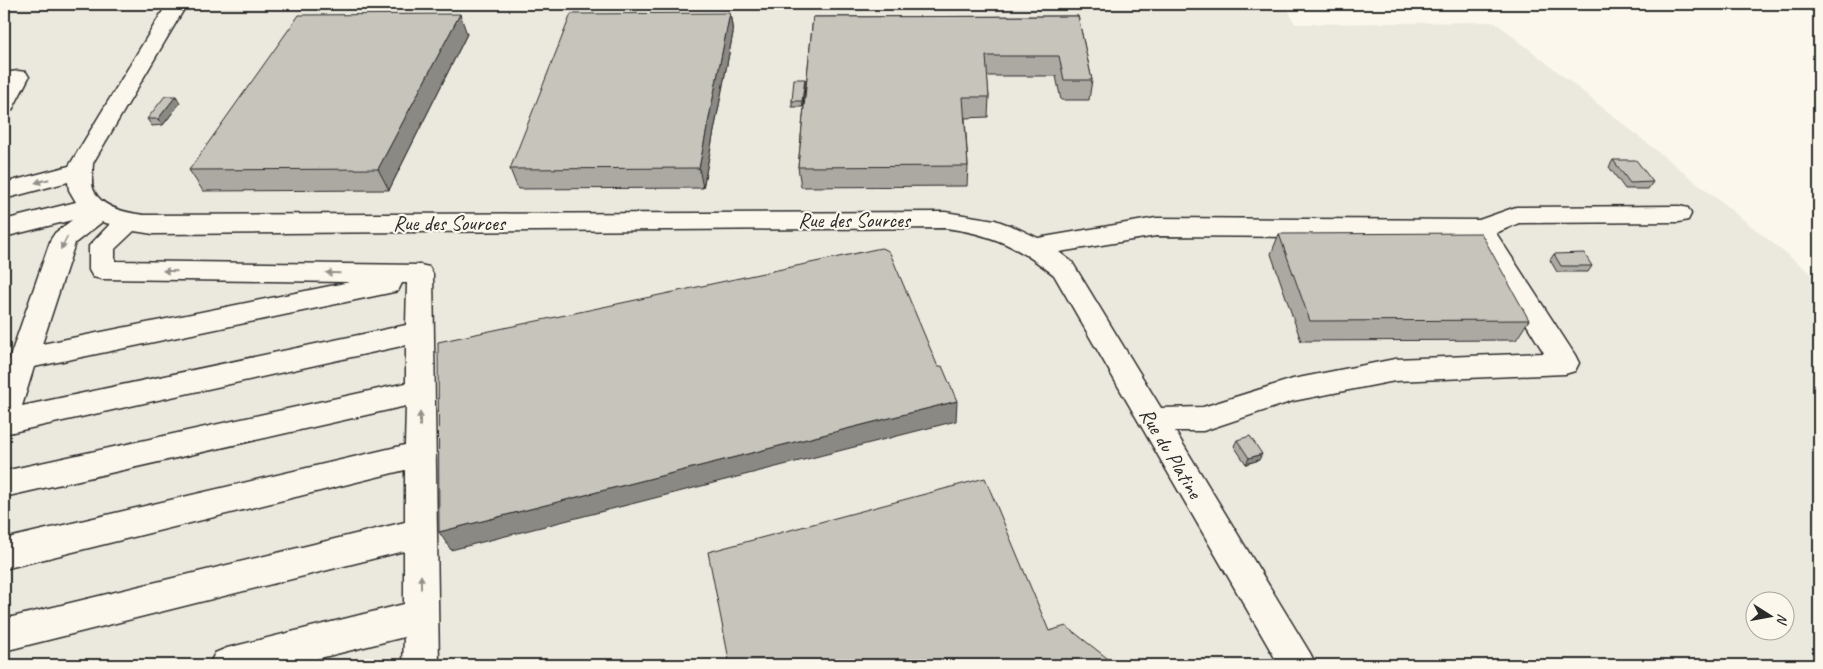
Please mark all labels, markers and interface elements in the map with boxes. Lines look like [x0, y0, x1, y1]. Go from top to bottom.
one-way arrow [35, 177, 50, 185]
street label: Rue des Sources [798, 207, 912, 233]
street label: Rue des Sources [393, 210, 507, 236]
one-way arrow [60, 236, 68, 251]
one-way arrow [162, 267, 178, 275]
one-way arrow [325, 268, 341, 276]
street label: Rue du Platine [1134, 403, 1209, 504]
one-way arrow [416, 411, 424, 427]
one-way arrow [416, 573, 424, 589]
north arrow [1746, 592, 1796, 642]
text: N [1773, 613, 1791, 627]

